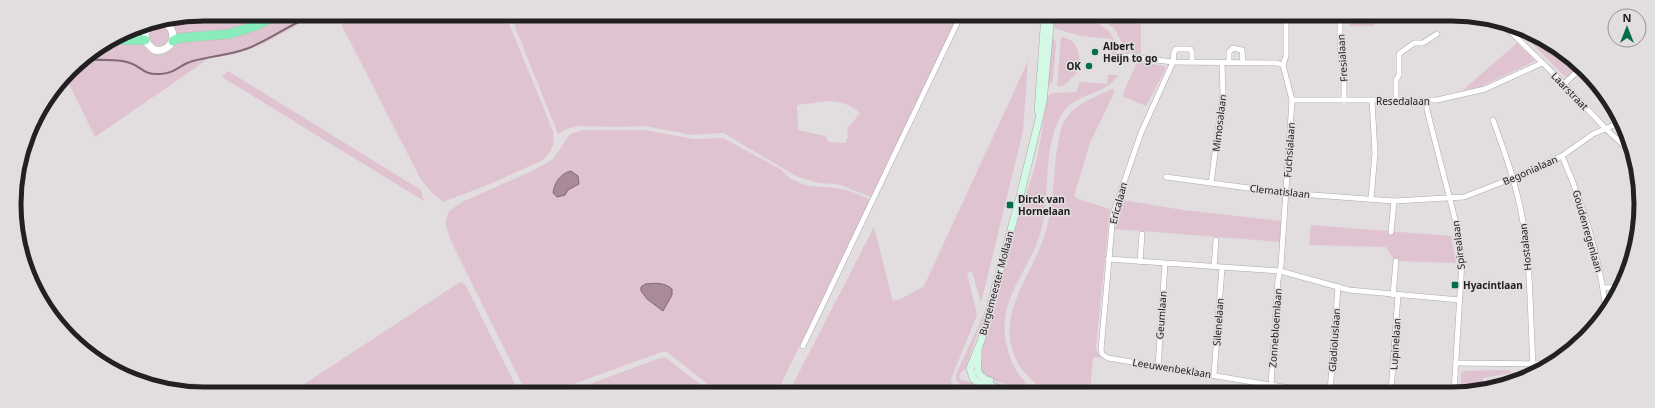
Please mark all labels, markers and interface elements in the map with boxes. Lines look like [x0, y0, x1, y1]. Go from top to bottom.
north arrow [1607, 8, 1647, 48]
text: N [1623, 10, 1631, 25]
street label: Fresialaan [1333, 34, 1351, 82]
place label: Albert Heijn to go [1103, 39, 1157, 65]
marker: Albert Heijn to go [1090, 47, 1100, 57]
place label: OK [1066, 59, 1081, 73]
marker: OK [1084, 61, 1094, 71]
street label: Laarstraat [1548, 69, 1592, 113]
street label: Mimosalaan [1209, 94, 1229, 152]
street label: Resedalaan [1376, 94, 1430, 108]
street label: Fuchsialaan [1280, 122, 1298, 178]
street label: Begonialaan [1500, 152, 1560, 188]
street label: Ericalaan [1106, 181, 1130, 225]
street label: Clematislaan [1249, 181, 1311, 201]
street label: Goudenregenlaan [1570, 188, 1606, 274]
place label: Dirck van Hornelaan [1018, 192, 1070, 218]
marker: Dirck van Hornelaan [1005, 200, 1015, 210]
street label: Spirealaan [1448, 220, 1468, 270]
street label: Hostalaan [1516, 223, 1534, 271]
street label: Burgemeester Mollaan [975, 229, 1017, 337]
place label: Hyacintlaan [1463, 278, 1523, 292]
marker: Hyacintlaan [1450, 280, 1460, 290]
street label: Zonnebloemlaan [1265, 288, 1285, 368]
street label: Geumlaan [1152, 290, 1170, 340]
street label: Silenelaan [1209, 298, 1227, 346]
street label: Gladioluslaan [1325, 308, 1343, 372]
street label: Lupinelaan [1386, 318, 1404, 370]
street label: Leeuwenbeklaan [1132, 355, 1212, 381]

